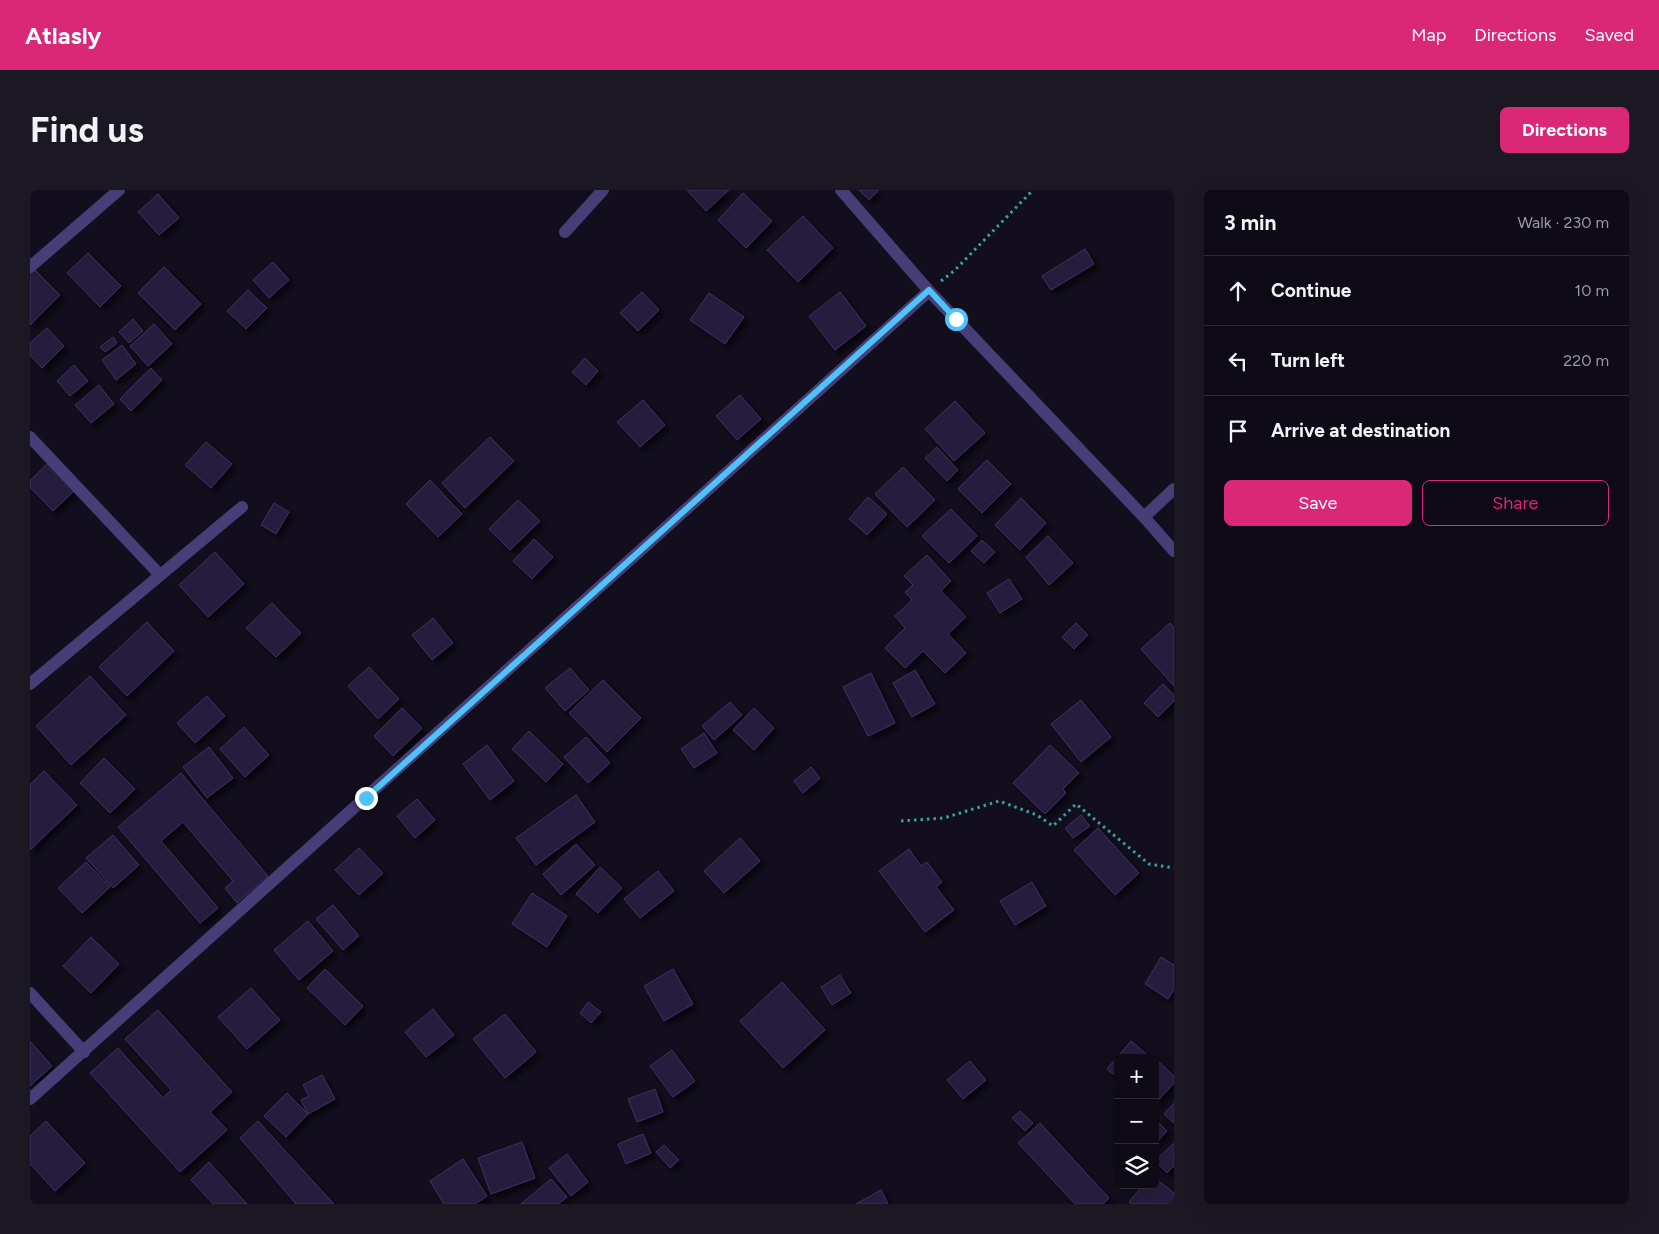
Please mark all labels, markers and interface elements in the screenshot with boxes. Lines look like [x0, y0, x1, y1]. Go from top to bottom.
text: Atlasly [25, 21, 101, 50]
text: Map [1411, 24, 1446, 46]
text: Directions [1474, 24, 1556, 46]
text: Saved [1584, 24, 1634, 46]
button: Directions [1500, 107, 1629, 153]
text: Find us [30, 109, 144, 151]
text: 3 min [1224, 210, 1276, 235]
text: Walk · 230 m [1517, 213, 1609, 232]
icon: ahead [1224, 277, 1252, 305]
text: Continue [1271, 279, 1351, 302]
text: 10 m [1575, 281, 1609, 300]
route start [945, 308, 968, 331]
icon: left [1224, 347, 1252, 375]
text: Turn left [1271, 349, 1345, 372]
text: 220 m [1563, 351, 1609, 370]
icon: arrive [1224, 417, 1252, 445]
text: Arrive at destination [1271, 419, 1450, 442]
button: Save [1224, 480, 1412, 526]
button: Share [1422, 480, 1609, 526]
route end [355, 787, 378, 810]
map controls [1114, 1054, 1159, 1189]
button: + [1114, 1054, 1159, 1099]
button: − [1114, 1099, 1159, 1144]
button: layers [1114, 1144, 1159, 1189]

